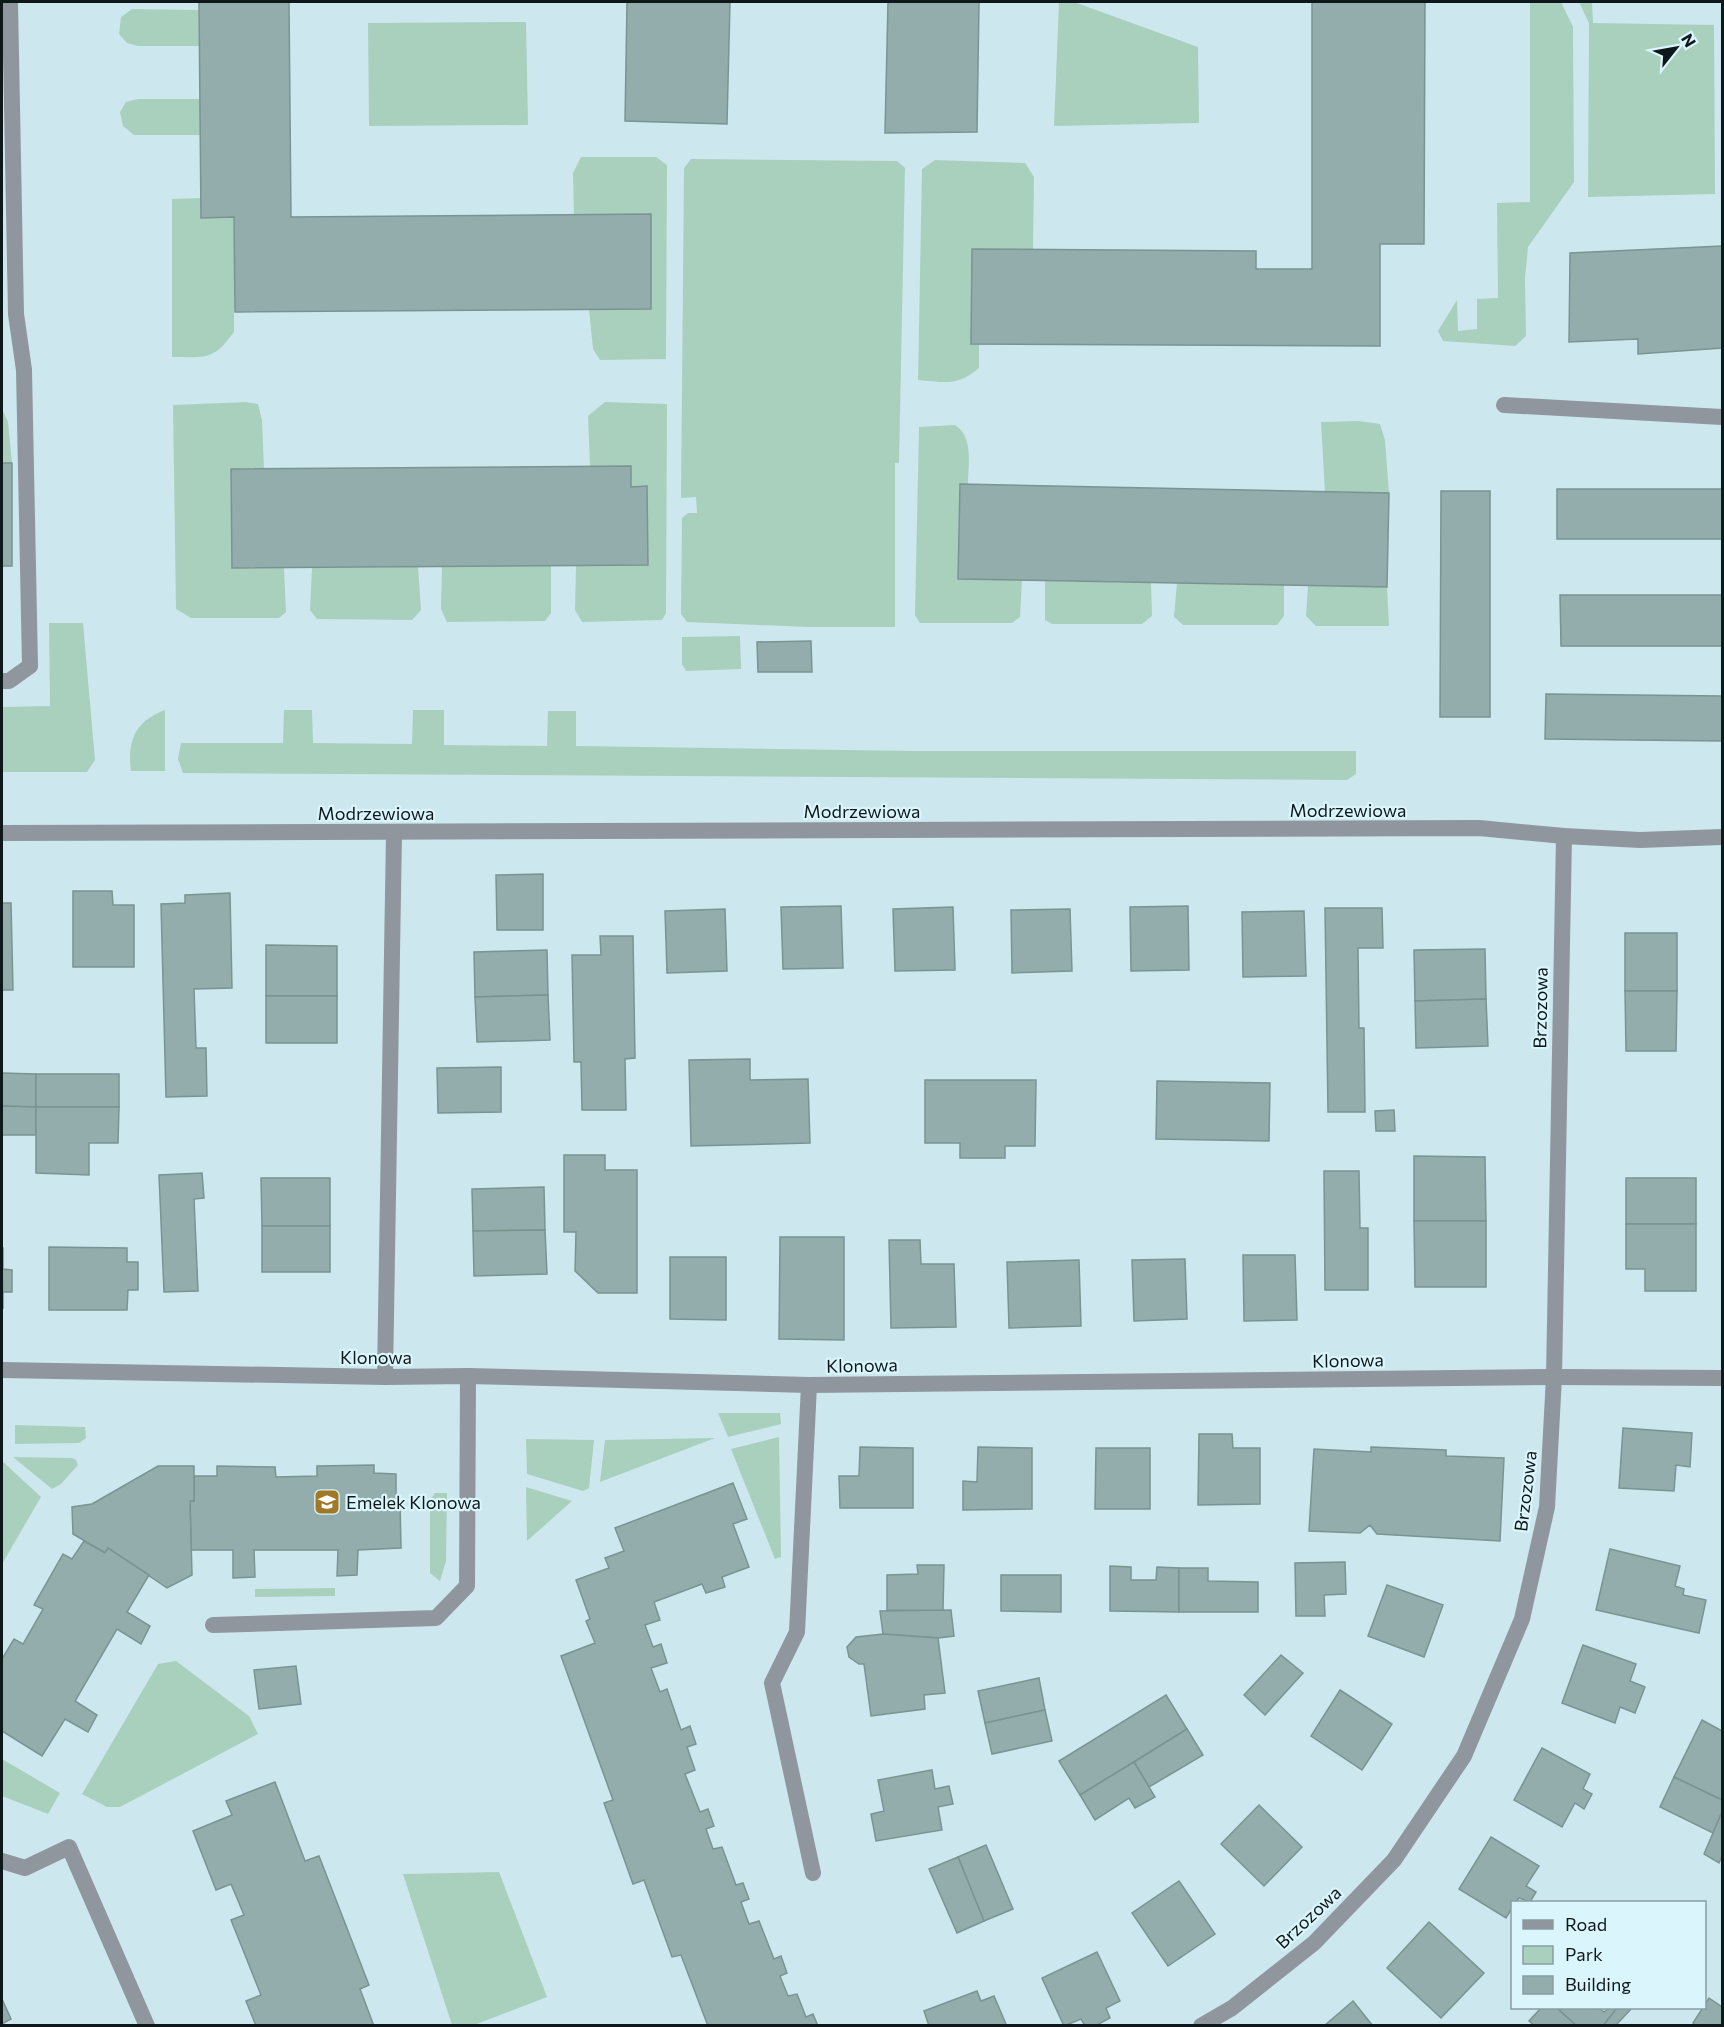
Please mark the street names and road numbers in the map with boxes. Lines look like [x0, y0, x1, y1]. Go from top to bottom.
street label: Modrzewiowa [1290, 799, 1406, 821]
street label: Modrzewiowa [804, 800, 920, 822]
street label: Modrzewiowa [318, 802, 434, 824]
street label: Brzozowa [1528, 967, 1552, 1049]
street label: Klonowa [340, 1346, 412, 1368]
street label: Klonowa [1312, 1348, 1384, 1372]
street label: Klonowa [826, 1353, 898, 1377]
street label: Brzozowa [1509, 1449, 1541, 1533]
street label: Brzozowa [1271, 1881, 1345, 1953]

